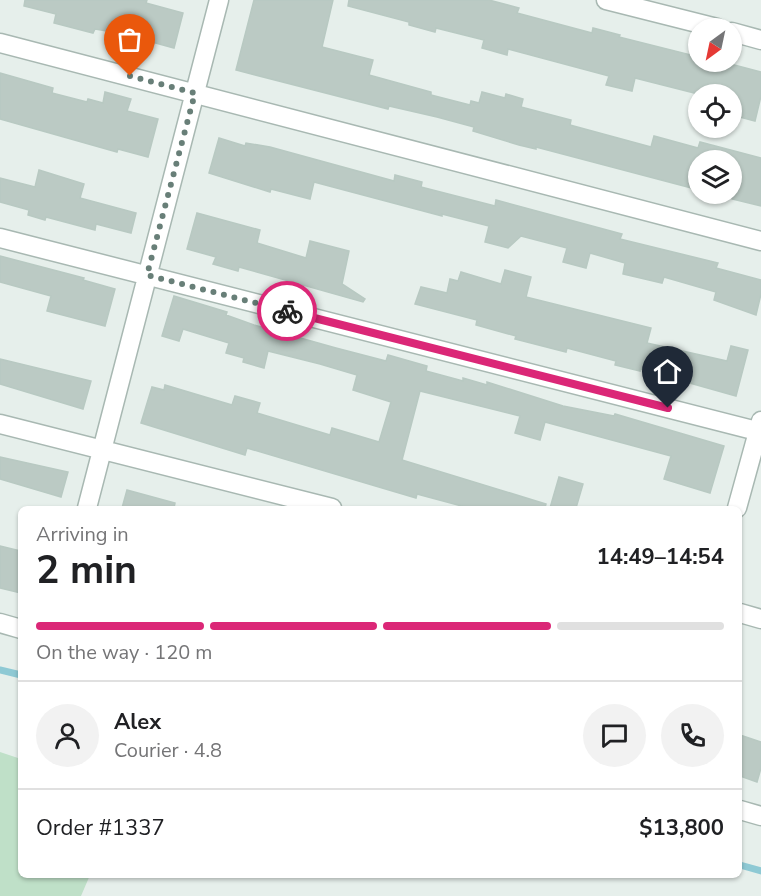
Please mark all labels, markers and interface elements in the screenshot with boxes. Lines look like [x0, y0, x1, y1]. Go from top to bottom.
pin [104, 14, 155, 76]
north arrow [688, 18, 742, 72]
map controls [688, 18, 742, 204]
icon: bag [113, 23, 146, 56]
button: locate [688, 84, 742, 138]
button: layers [688, 150, 742, 204]
courier [257, 281, 317, 341]
icon: bike [271, 295, 304, 328]
pin [642, 346, 693, 408]
icon: home [651, 355, 684, 388]
text: Arriving in [36, 521, 129, 548]
text: 14:49–14:54 [596, 542, 724, 572]
text: 2 min [36, 544, 137, 597]
text: On the way · 120 m [36, 639, 212, 666]
button: person [36, 704, 99, 767]
button: chat [583, 704, 646, 767]
button: phone [661, 704, 724, 767]
text: Alex [114, 707, 161, 737]
text: Courier · 4.8 [114, 737, 222, 764]
text: Order #1337 [36, 813, 165, 843]
text: $13,800 [639, 813, 724, 843]

